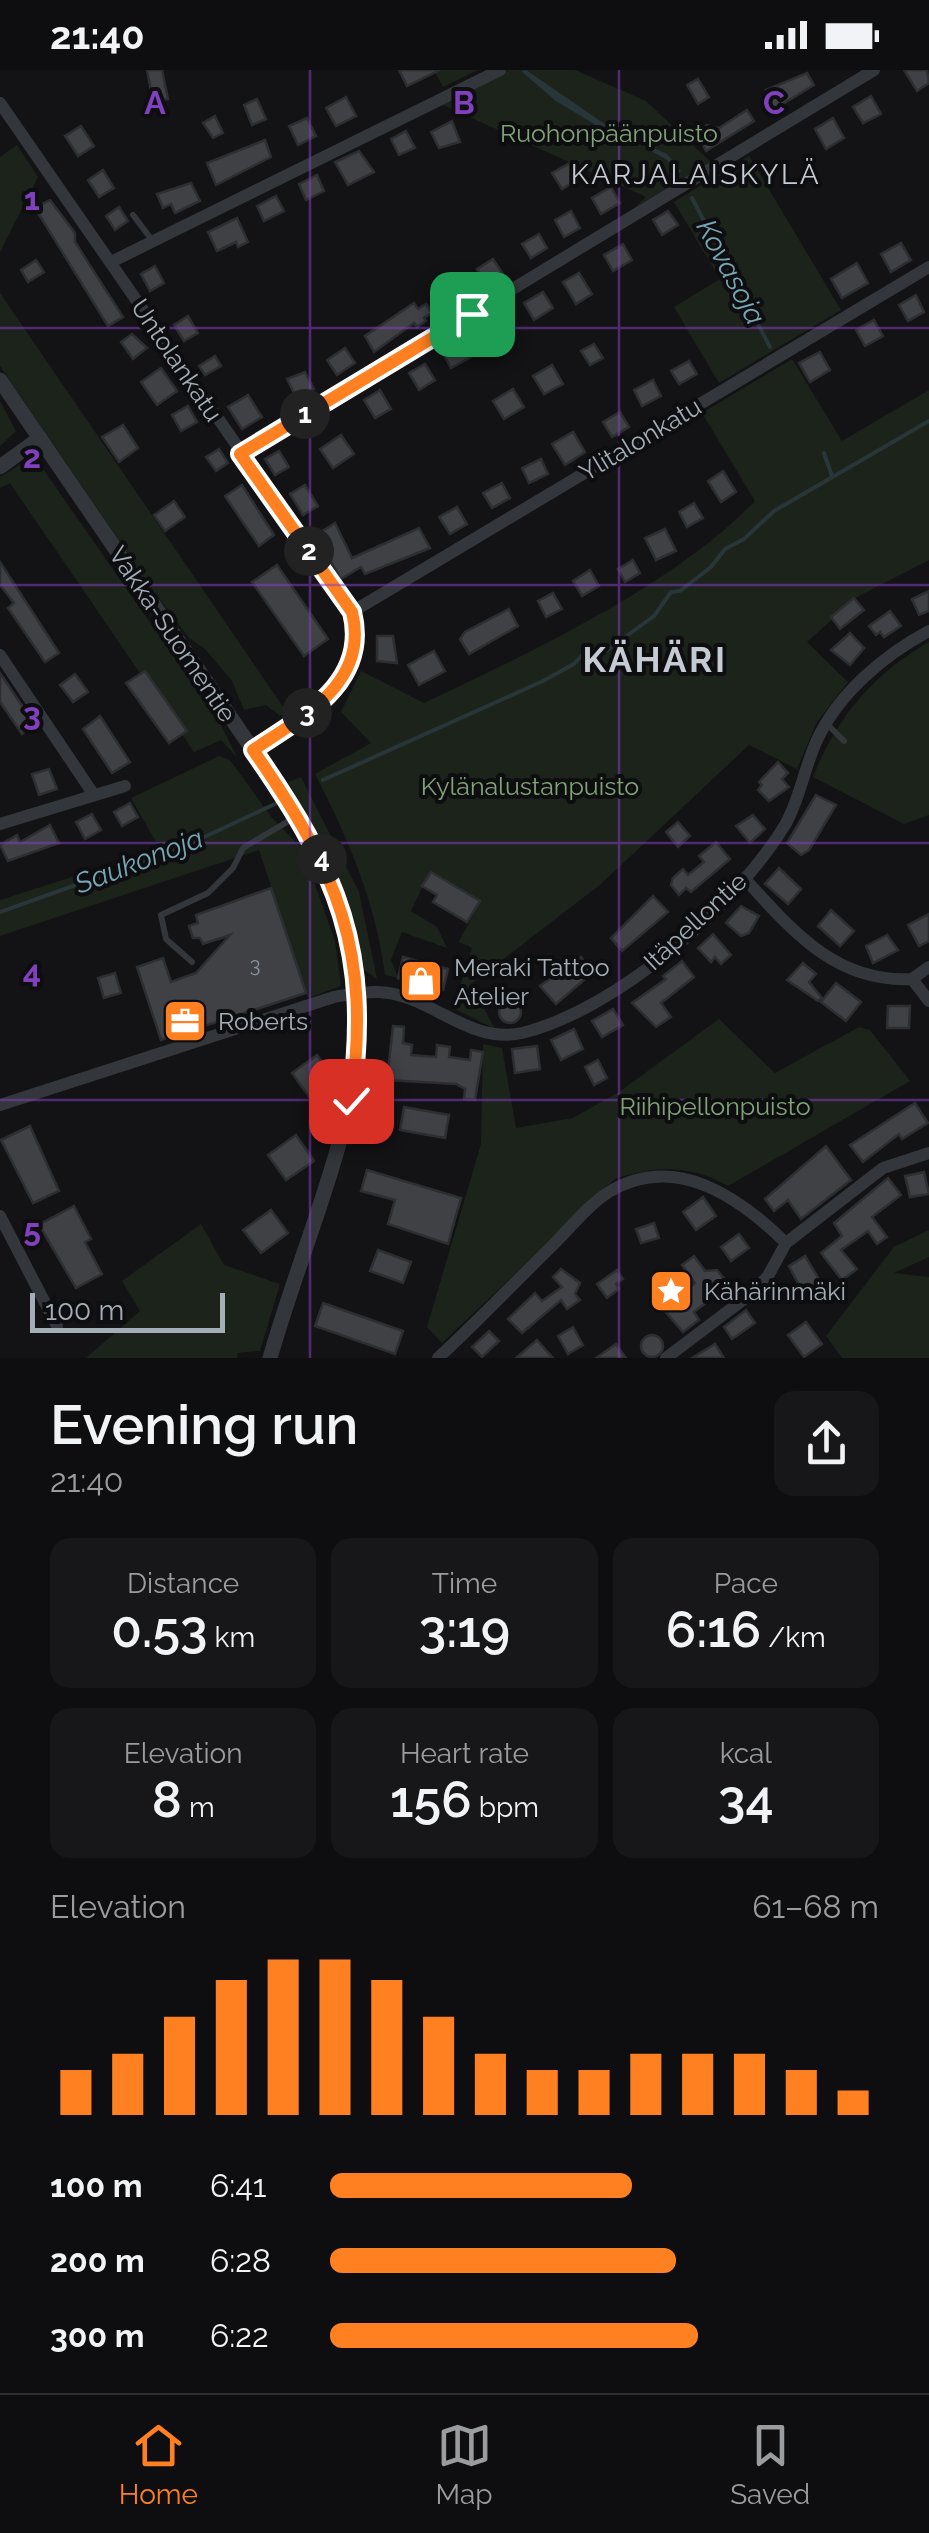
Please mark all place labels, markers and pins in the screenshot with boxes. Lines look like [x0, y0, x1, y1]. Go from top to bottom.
pin [430, 272, 515, 357]
pin: 1 [280, 389, 330, 439]
pin: 2 [284, 526, 334, 576]
pin: 3 [282, 688, 332, 738]
pin: 4 [297, 834, 347, 884]
place label: Meraki Tattoo Atelier [454, 952, 610, 1011]
shop icon: Meraki Tattoo Atelier [398, 958, 444, 1004]
office icon: Roberts [162, 998, 208, 1044]
place label: Roberts [218, 1006, 308, 1036]
pin [309, 1059, 394, 1144]
place icon: Kähärinmäki [648, 1268, 694, 1314]
place label: Kähärinmäki [704, 1276, 846, 1306]

